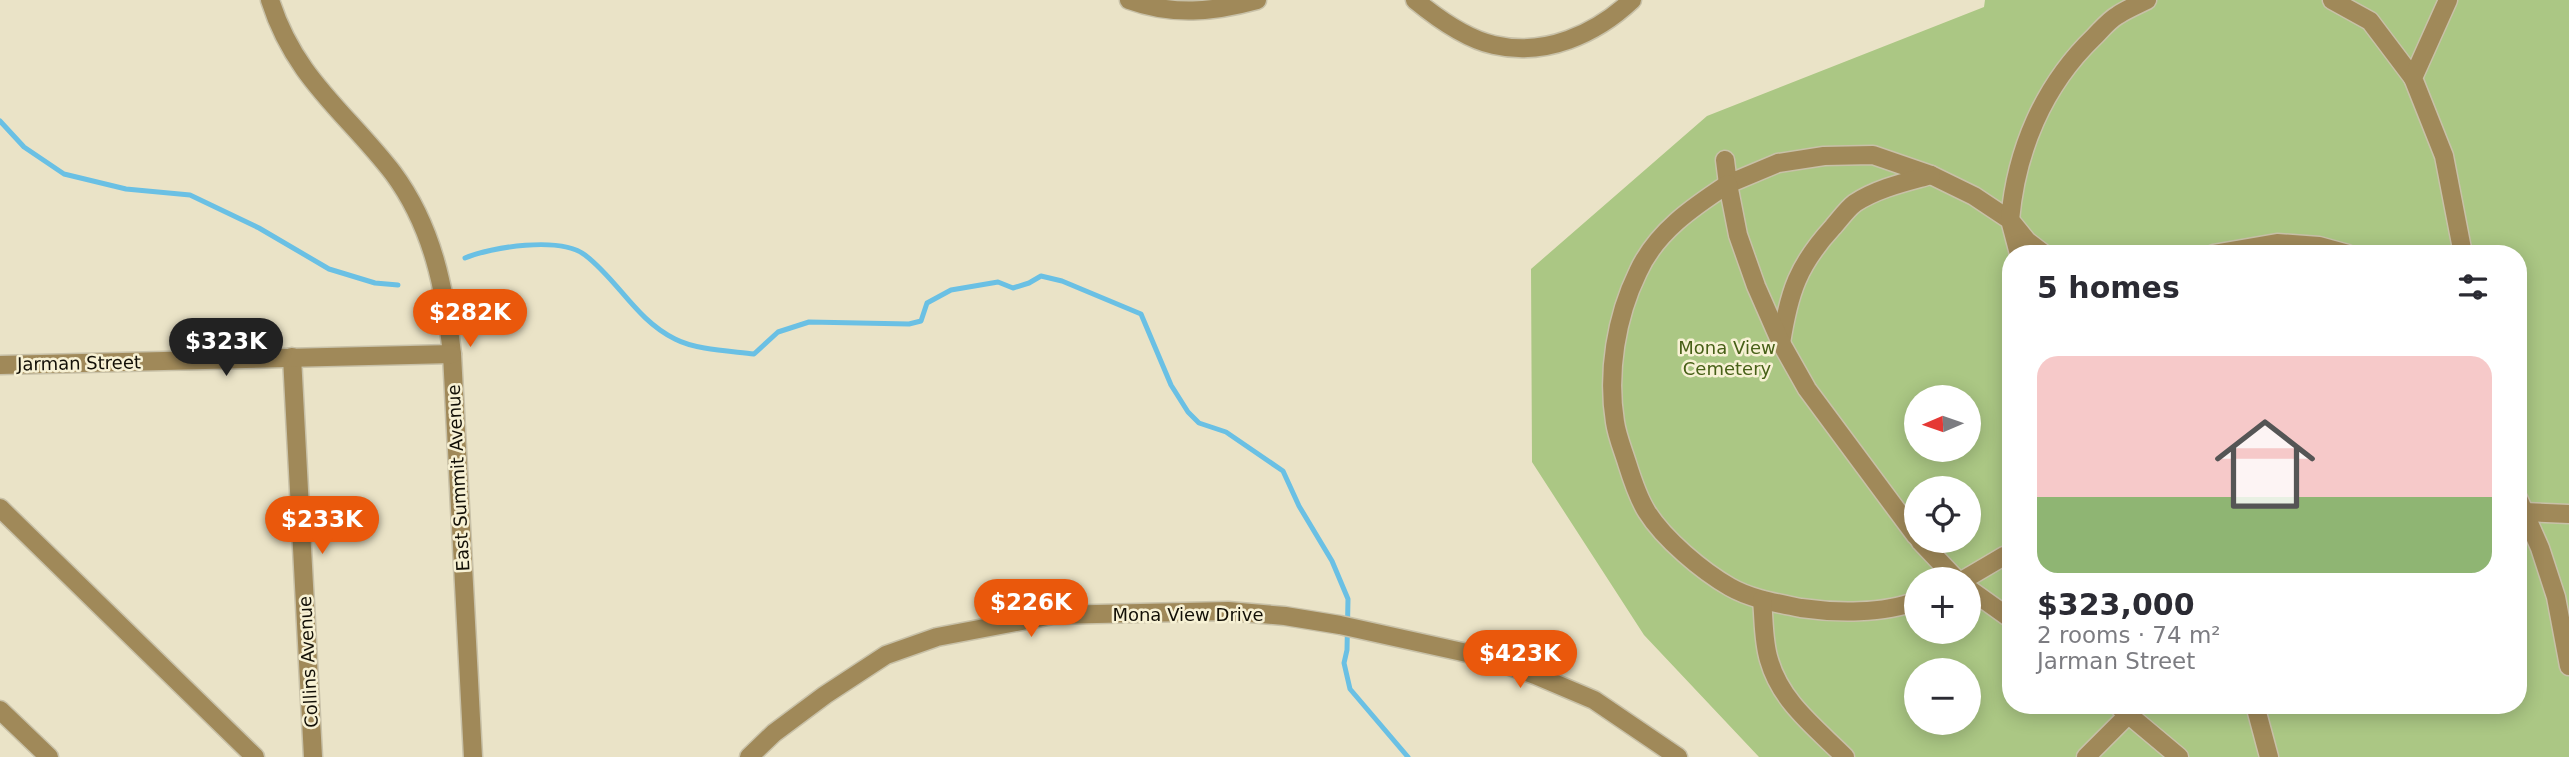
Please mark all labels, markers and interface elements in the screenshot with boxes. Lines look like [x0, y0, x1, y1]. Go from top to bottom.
icon: filters [2454, 268, 2492, 306]
text: 5 homes [2037, 270, 2180, 305]
pin: $282K [421, 290, 519, 349]
text: $282K [429, 299, 511, 325]
pin: $323K [177, 318, 275, 378]
text: $323K [185, 328, 267, 354]
park label: Mona View Cemetery [1678, 337, 1776, 379]
street label: Jarman Street [16, 351, 141, 375]
street label: East Summit Avenue [443, 384, 473, 572]
north arrow [1904, 385, 1981, 462]
map controls [1904, 385, 1981, 735]
icon: home [2202, 401, 2328, 527]
button: locate [1904, 476, 1981, 553]
pin: $233K [273, 496, 371, 556]
text: $233K [281, 506, 363, 532]
button: + [1904, 567, 1981, 644]
pin: $226K [982, 580, 1080, 639]
text: $323,000 [2037, 587, 2195, 622]
text: $226K [990, 589, 1072, 615]
street label: Collins Avenue [294, 596, 322, 728]
street label: Mona View Drive [1112, 604, 1264, 625]
text: 2 rooms · 74 m² [2037, 622, 2221, 648]
pin: $423K [1471, 630, 1569, 690]
text: $423K [1479, 640, 1561, 666]
text: Jarman Street [2037, 648, 2195, 674]
button: − [1904, 658, 1981, 735]

